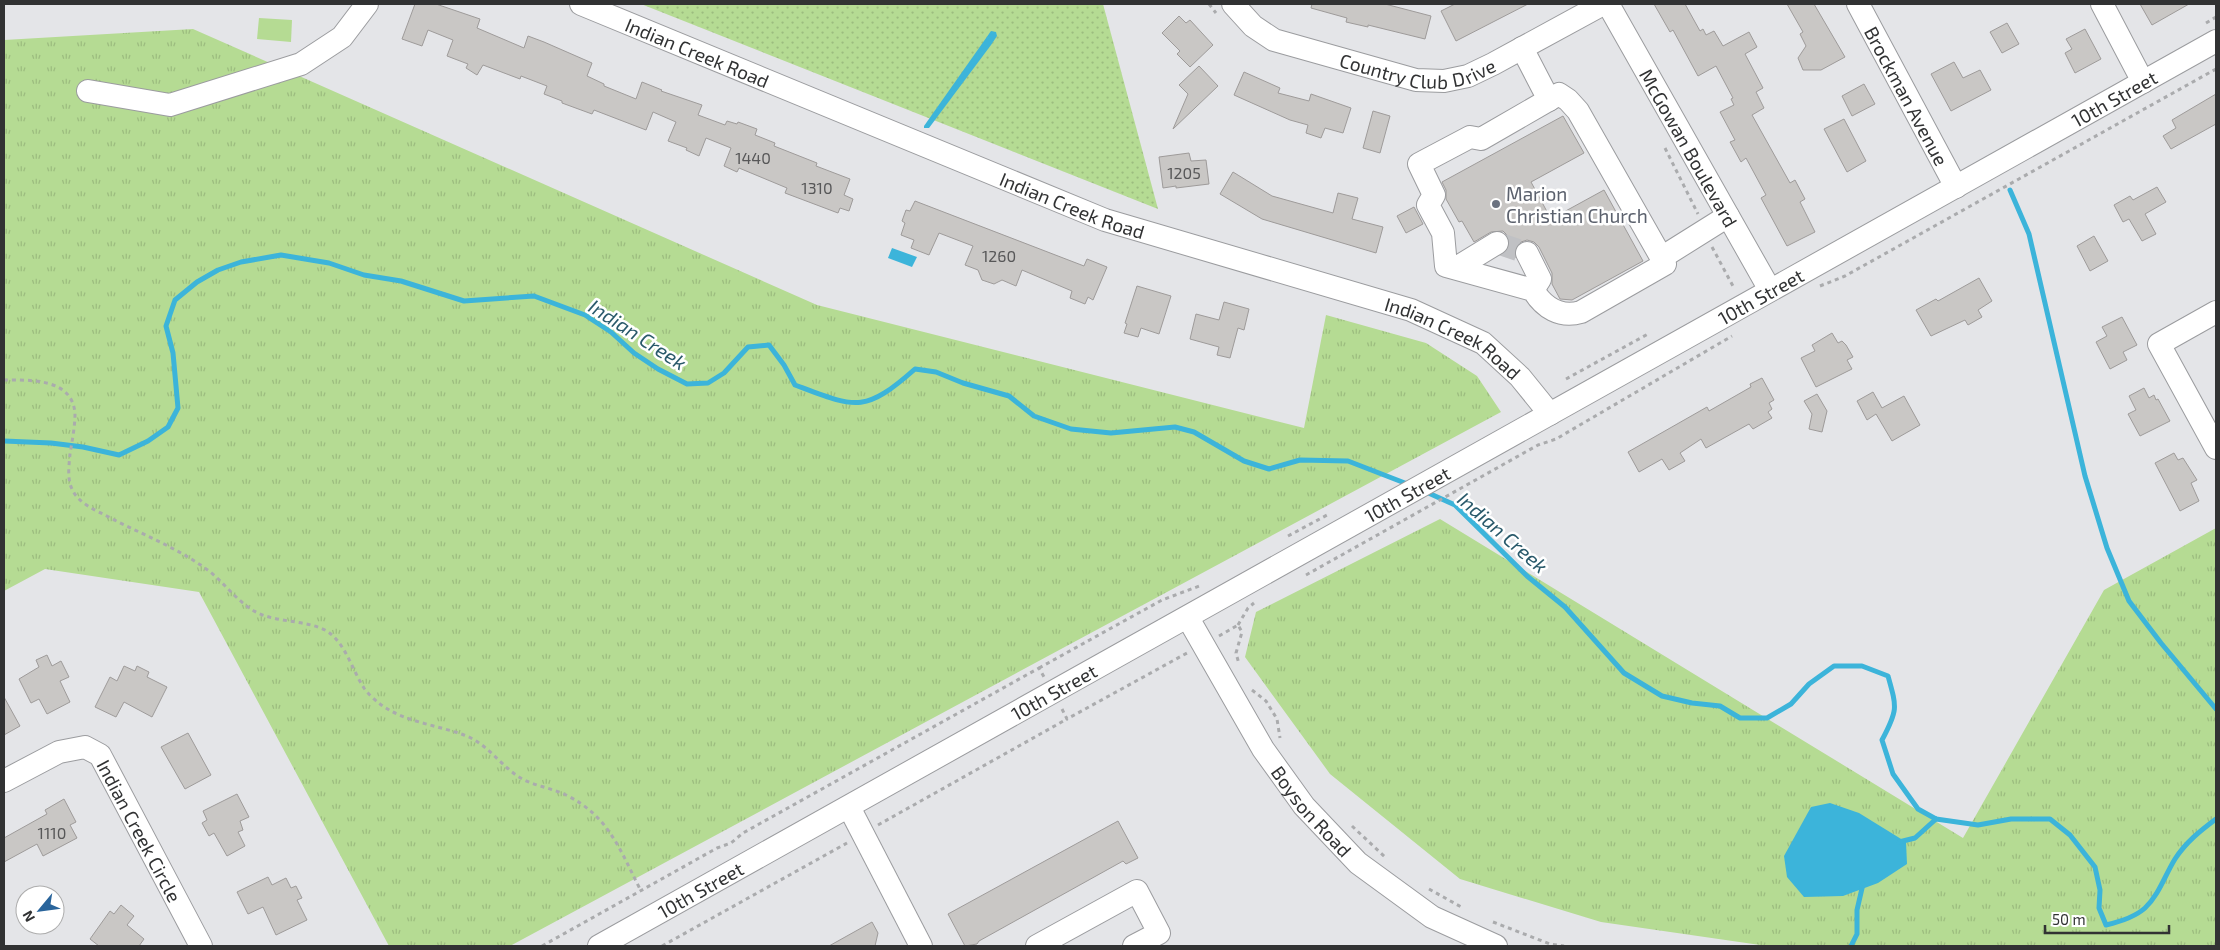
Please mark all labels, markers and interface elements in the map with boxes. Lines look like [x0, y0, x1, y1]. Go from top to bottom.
street label: Indian Creek Road [622, 12, 773, 92]
street label: Brockman Avenue [1860, 22, 1954, 169]
street label: Country Club Drive [1337, 48, 1499, 93]
street label: McGowan Boulevard [1635, 64, 1743, 231]
street label: 10th Street [2067, 65, 2161, 131]
house number: 1440 [735, 148, 771, 167]
house number: 1205 [1167, 163, 1201, 182]
street label: Indian Creek Road [997, 166, 1148, 243]
house number: 1310 [801, 178, 833, 197]
place label: Marion Christian Church [1506, 182, 1648, 227]
marker: Marion Christian Church [1490, 198, 1502, 210]
house number: 1260 [982, 246, 1016, 265]
street label: 10th Street [1714, 263, 1807, 329]
street label: Indian Creek Road [1382, 291, 1526, 384]
water label: Indian Creek [585, 294, 691, 374]
street label: 10th Street [1360, 461, 1454, 527]
water label: Indian Creek [1453, 486, 1553, 578]
street label: 10th Street [1007, 658, 1100, 725]
street label: Indian Creek Circle [93, 755, 187, 906]
street label: Boyson Road [1267, 761, 1357, 861]
house number: 1110 [38, 823, 66, 842]
street label: 10th Street [653, 856, 747, 922]
north arrow [15, 885, 65, 935]
scale bar [2045, 902, 2169, 934]
text: N [18, 908, 38, 925]
text: 50 m [2052, 910, 2086, 928]

